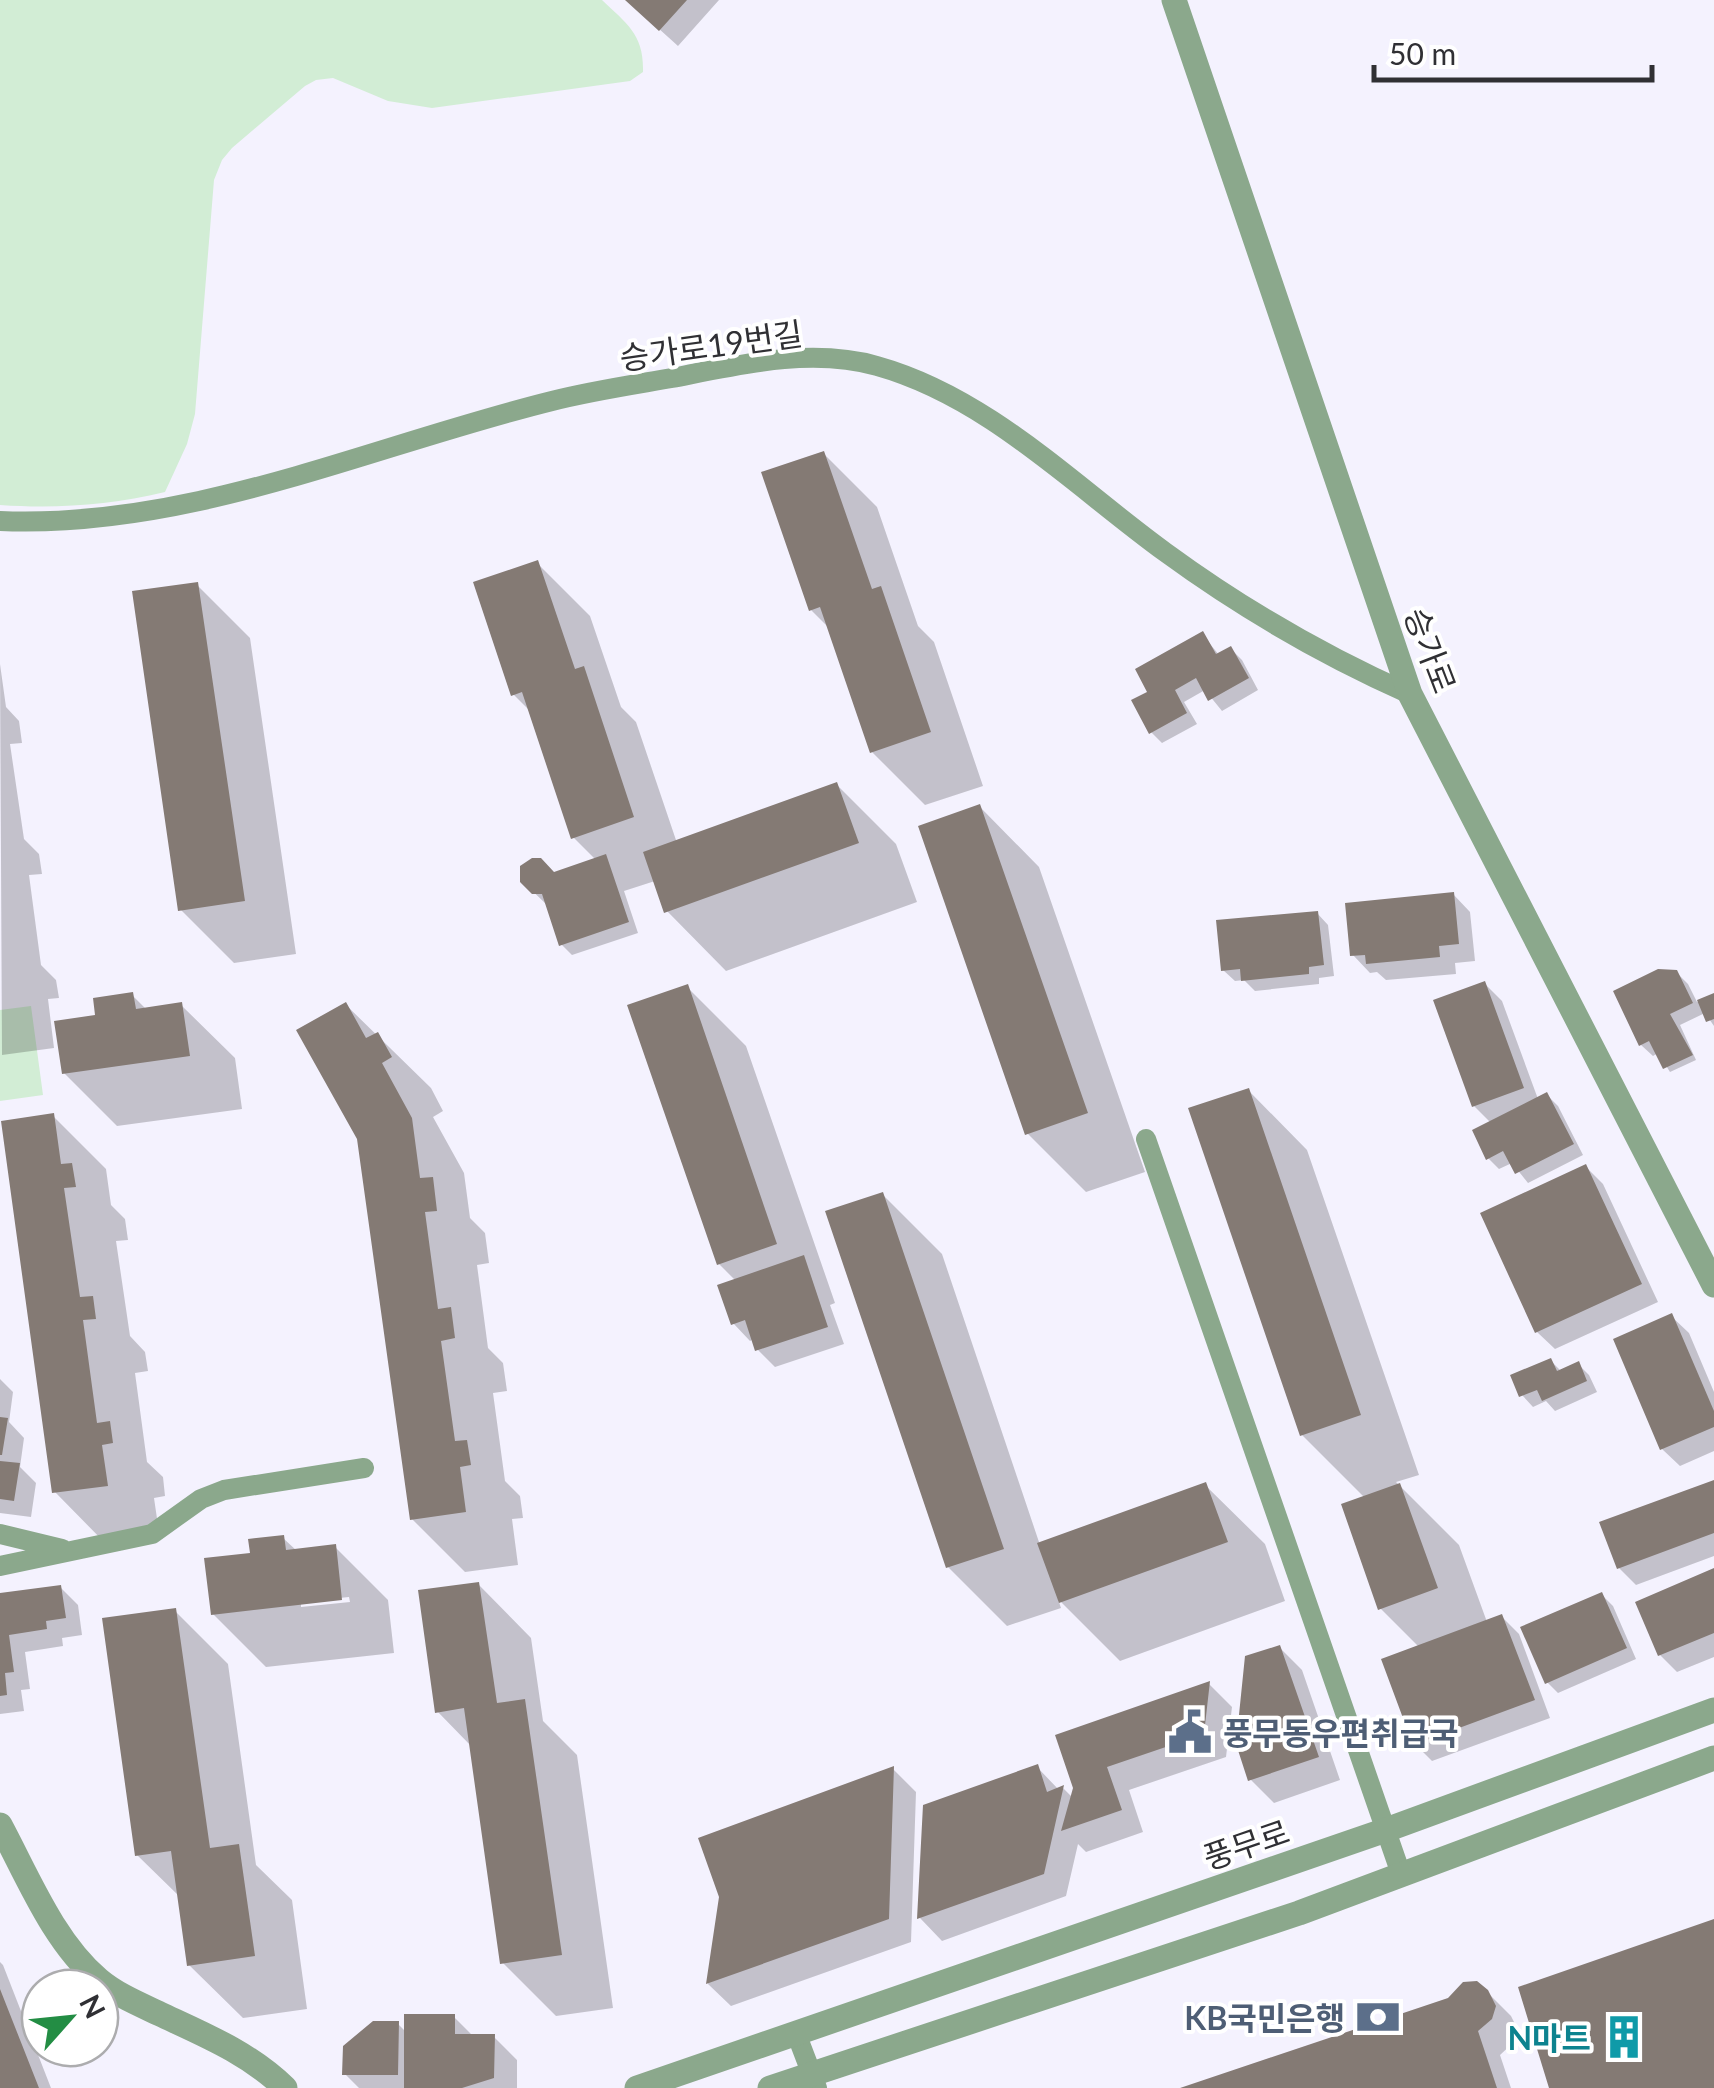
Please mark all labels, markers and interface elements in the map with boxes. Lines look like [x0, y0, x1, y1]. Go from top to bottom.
scale bar [1374, 20, 1652, 82]
text: 50 m [1389, 35, 1456, 71]
street label: 승가로19번길 [617, 313, 805, 377]
street label: 승가로 [1397, 602, 1465, 698]
public building icon: 풍무동우편취급국 [1166, 1708, 1214, 1756]
place label: 풍무동우편취급국 [1223, 1713, 1459, 1752]
street label: 풍무로 [1198, 1811, 1294, 1877]
north arrow [20, 1968, 120, 2068]
text: N [73, 1989, 113, 2024]
bank icon: KB국민은행 [1354, 1993, 1402, 2041]
place label: KB국민은행 [1184, 1998, 1345, 2037]
building icon: N마트 [1600, 2013, 1648, 2061]
place label: N마트 [1507, 2018, 1591, 2057]

